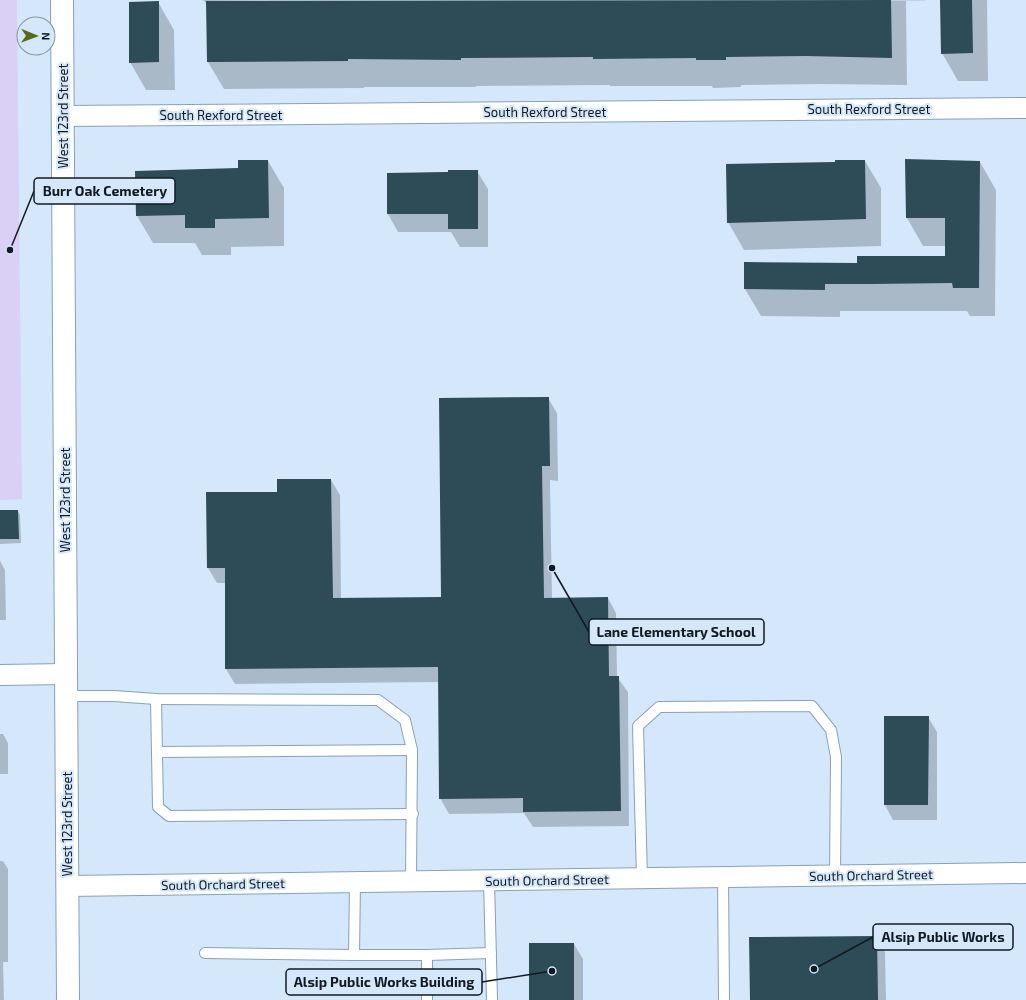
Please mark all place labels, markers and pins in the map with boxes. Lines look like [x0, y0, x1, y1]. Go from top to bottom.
callout: Burr Oak Cemetery [34, 178, 175, 204]
callout: Lane Elementary School [589, 619, 764, 645]
callout: Alsip Public Works [873, 924, 1013, 950]
callout: Alsip Public Works Building [286, 969, 482, 995]

